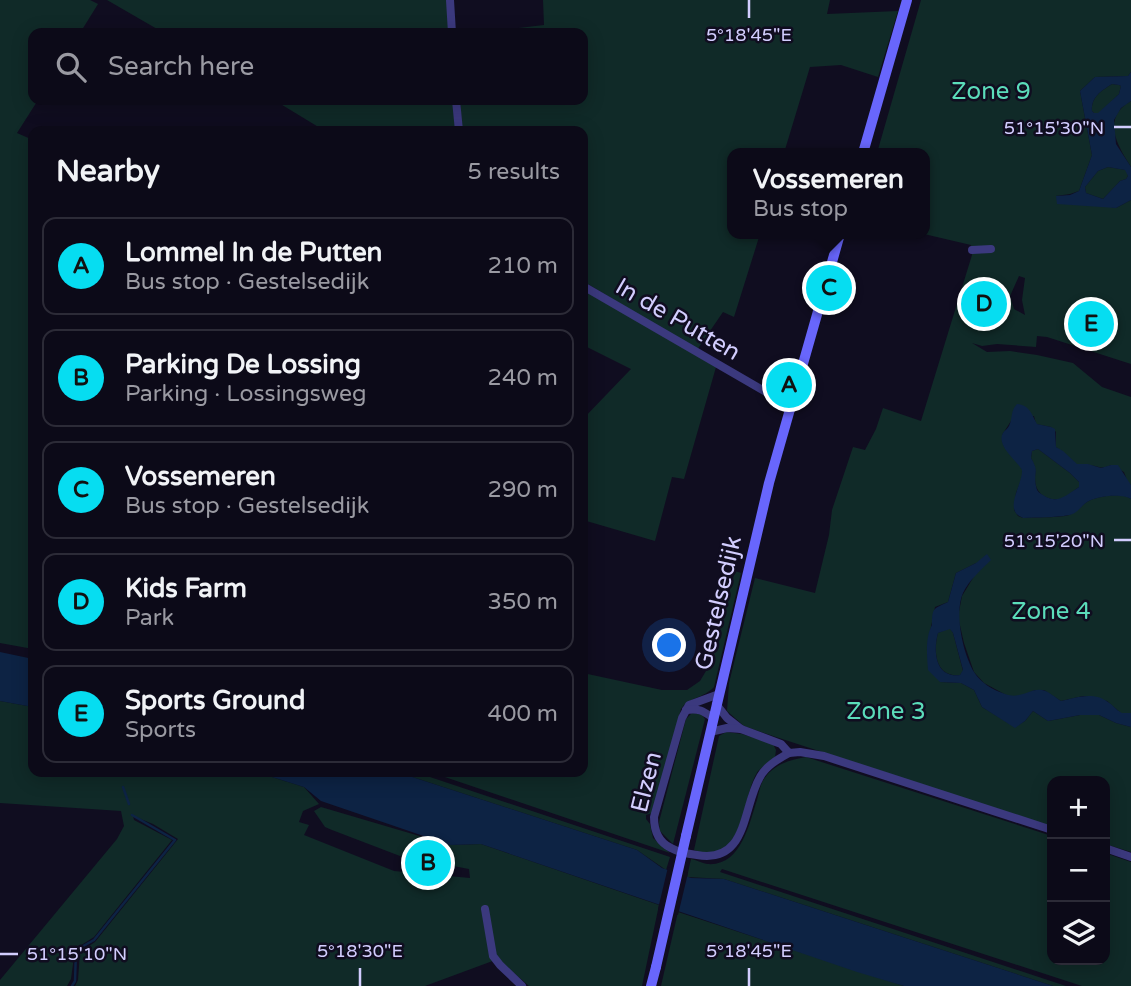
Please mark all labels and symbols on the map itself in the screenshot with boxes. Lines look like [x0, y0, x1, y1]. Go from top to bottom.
text: 5°18'45"E [706, 24, 792, 46]
park label: Zone 9 [951, 77, 1031, 106]
text: 51°15'30"N [1004, 117, 1104, 139]
pin: C [806, 262, 852, 314]
street label: In de Putten [610, 272, 745, 367]
pin: D [961, 278, 1007, 330]
pin: E [1068, 298, 1114, 350]
pin: A [766, 359, 812, 411]
text: 51°15'20"N [1004, 530, 1104, 552]
street label: Gestelsedijk [689, 533, 748, 673]
park label: Zone 4 [1011, 597, 1091, 626]
your location [652, 628, 686, 662]
park label: Zone 3 [846, 697, 926, 726]
street label: Elzen [625, 749, 668, 815]
pin: B [405, 837, 451, 889]
text: 5°18'30"E [317, 940, 403, 962]
text: 5°18'45"E [706, 940, 792, 962]
text: 51°15'10"N [27, 943, 127, 965]

